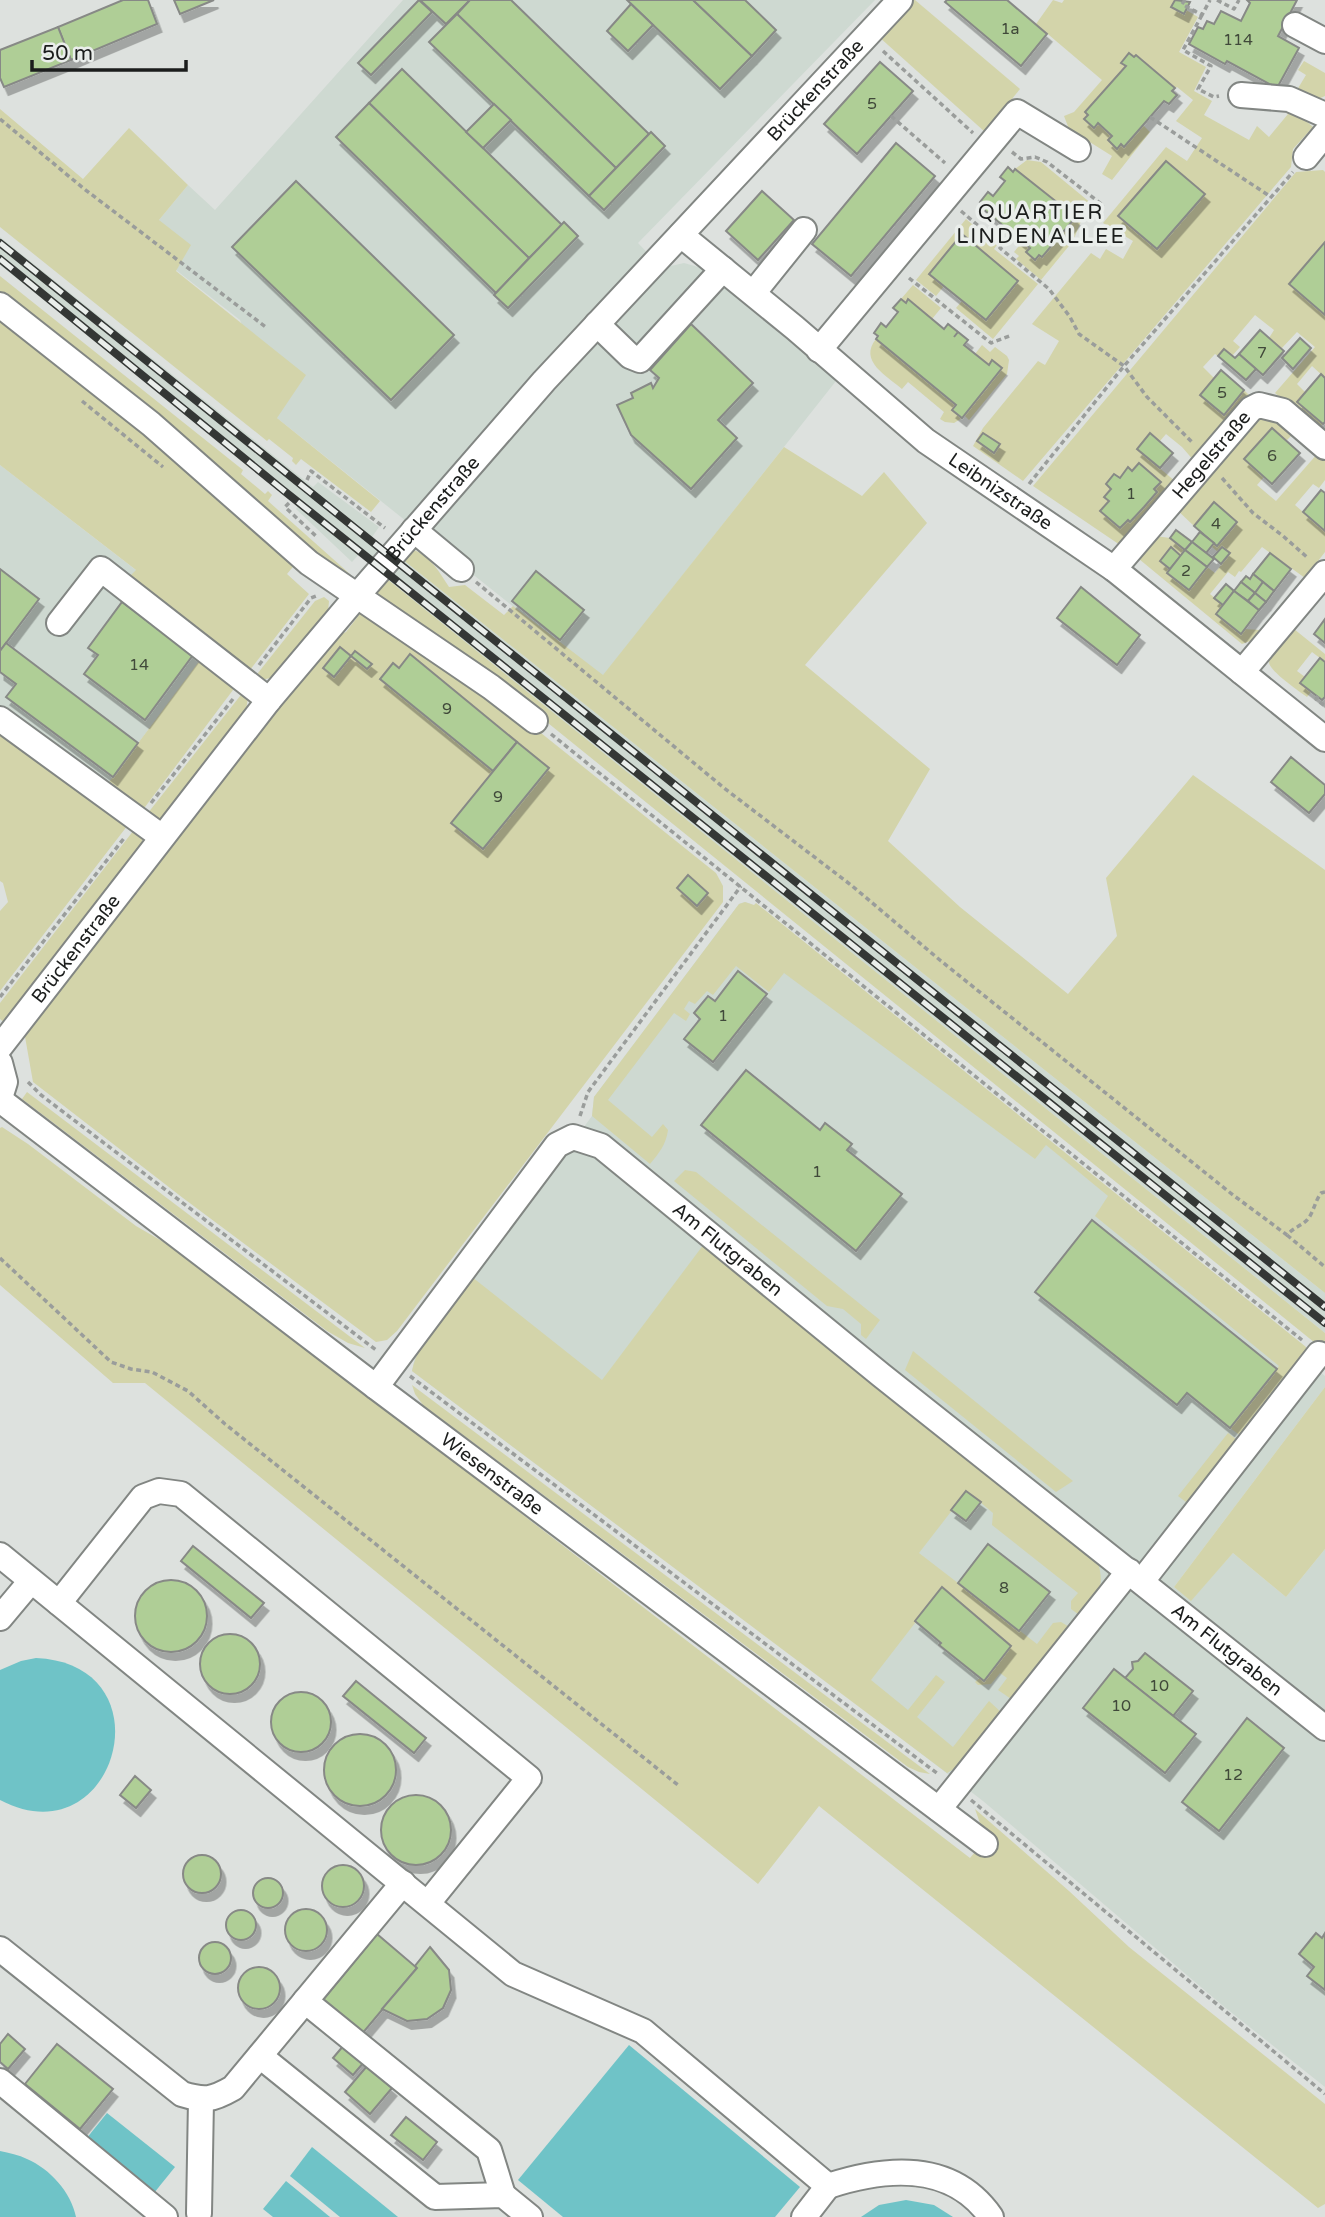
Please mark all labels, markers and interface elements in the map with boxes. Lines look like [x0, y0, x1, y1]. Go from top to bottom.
house number: 1a [1000, 19, 1020, 39]
scale bar [32, 28, 186, 72]
house number: 114 [1223, 30, 1253, 50]
street label: Brückenstraße [763, 35, 868, 146]
text: 50 m [42, 41, 93, 66]
house number: 5 [867, 94, 877, 114]
district label: QUARTIER LINDENALLEE [956, 200, 1126, 249]
house number: 7 [1257, 343, 1267, 363]
house number: 5 [1217, 383, 1227, 403]
street label: Hegelstraße [1168, 407, 1255, 504]
house number: 6 [1267, 446, 1277, 466]
street label: Leibnizstraße [944, 448, 1056, 535]
street label: Brückenstraße [382, 452, 484, 565]
house number: 1 [1126, 484, 1136, 504]
house number: 4 [1211, 514, 1221, 534]
house number: 2 [1181, 561, 1191, 581]
house number: 14 [129, 655, 149, 675]
house number: 9 [442, 699, 452, 719]
house number: 9 [493, 787, 503, 807]
street label: Brückenstraße [27, 890, 125, 1008]
house number: 1 [718, 1006, 728, 1026]
house number: 1 [812, 1162, 822, 1182]
street label: Am Flutgraben [668, 1198, 787, 1301]
street label: Wiesenstraße [436, 1428, 548, 1520]
house number: 8 [999, 1578, 1009, 1598]
street label: Am Flutgraben [1167, 1599, 1287, 1701]
house number: 10 [1149, 1676, 1169, 1696]
house number: 10 [1111, 1696, 1131, 1716]
house number: 12 [1223, 1765, 1243, 1785]

